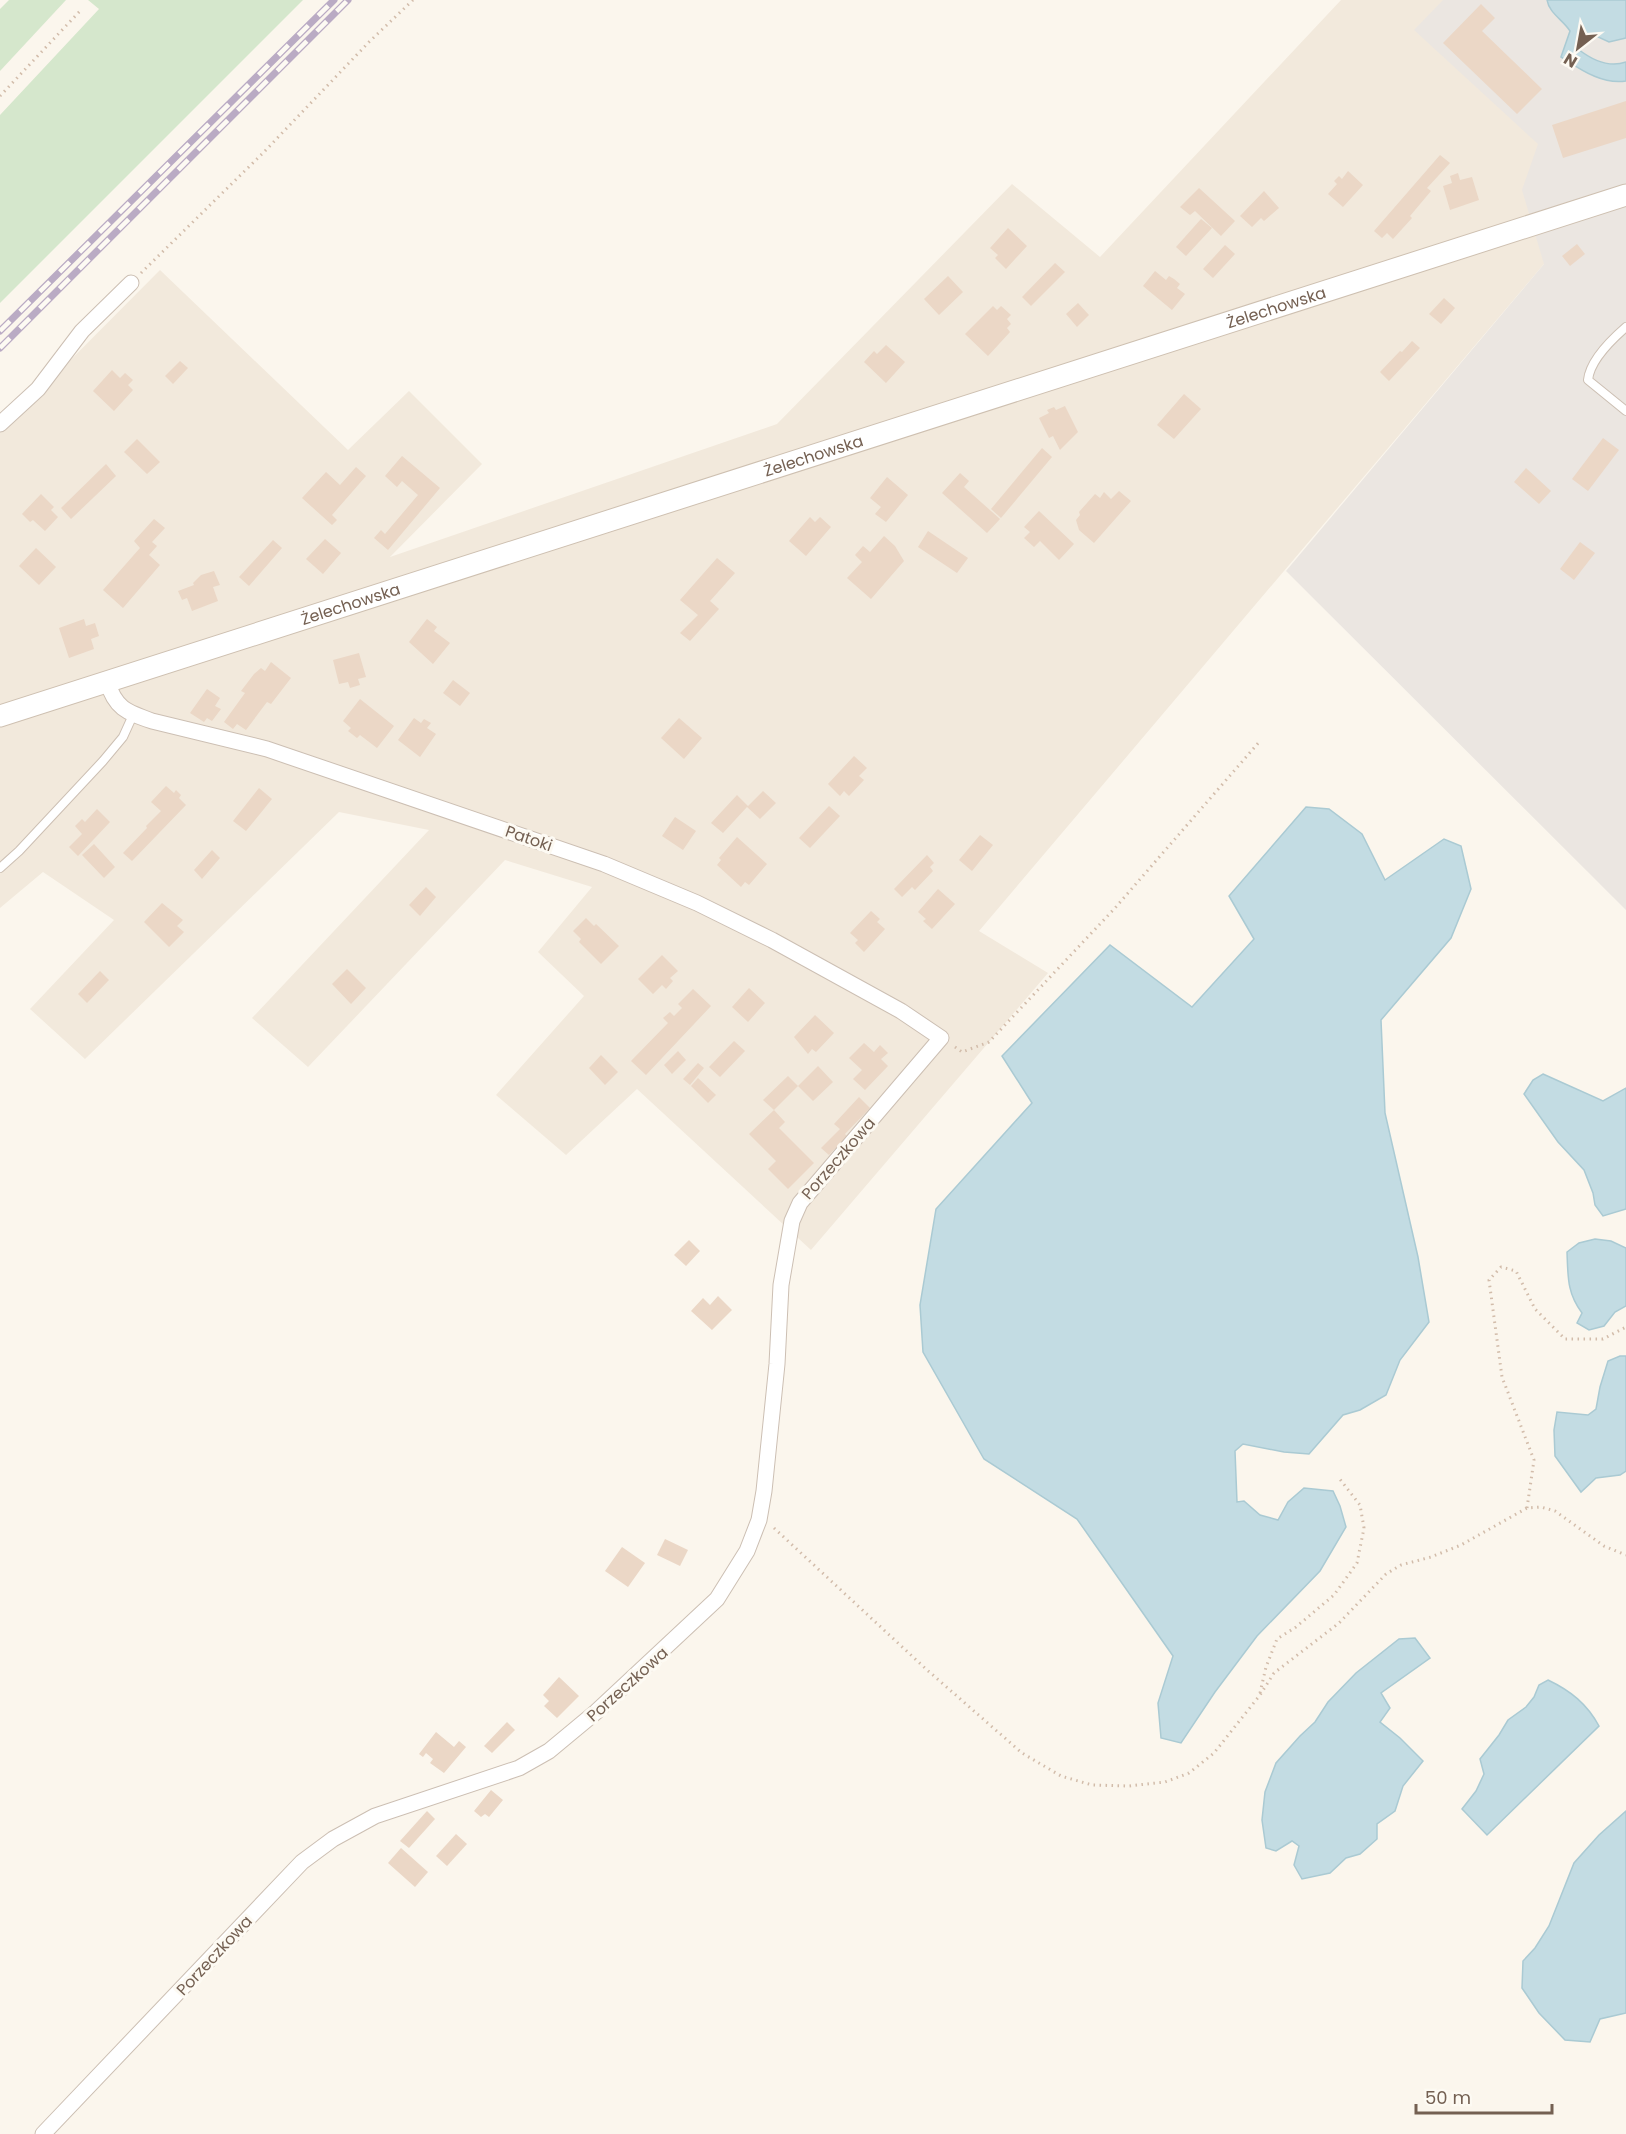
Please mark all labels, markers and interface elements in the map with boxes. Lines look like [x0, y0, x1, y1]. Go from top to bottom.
north arrow [1548, 18, 1608, 78]
text: N [1559, 47, 1582, 73]
street label: Żelechowska [1224, 281, 1329, 334]
street label: Żelechowska [761, 429, 866, 483]
street label: Żelechowska [298, 577, 403, 631]
street label: Patoki [502, 820, 555, 857]
street label: Porzeczkowa [796, 1112, 881, 1204]
street label: Porzeczkowa [582, 1642, 673, 1727]
street label: Porzeczkowa [171, 1910, 258, 2001]
scale bar [1416, 2077, 1552, 2115]
text: 50 m [1425, 2085, 1471, 2110]

